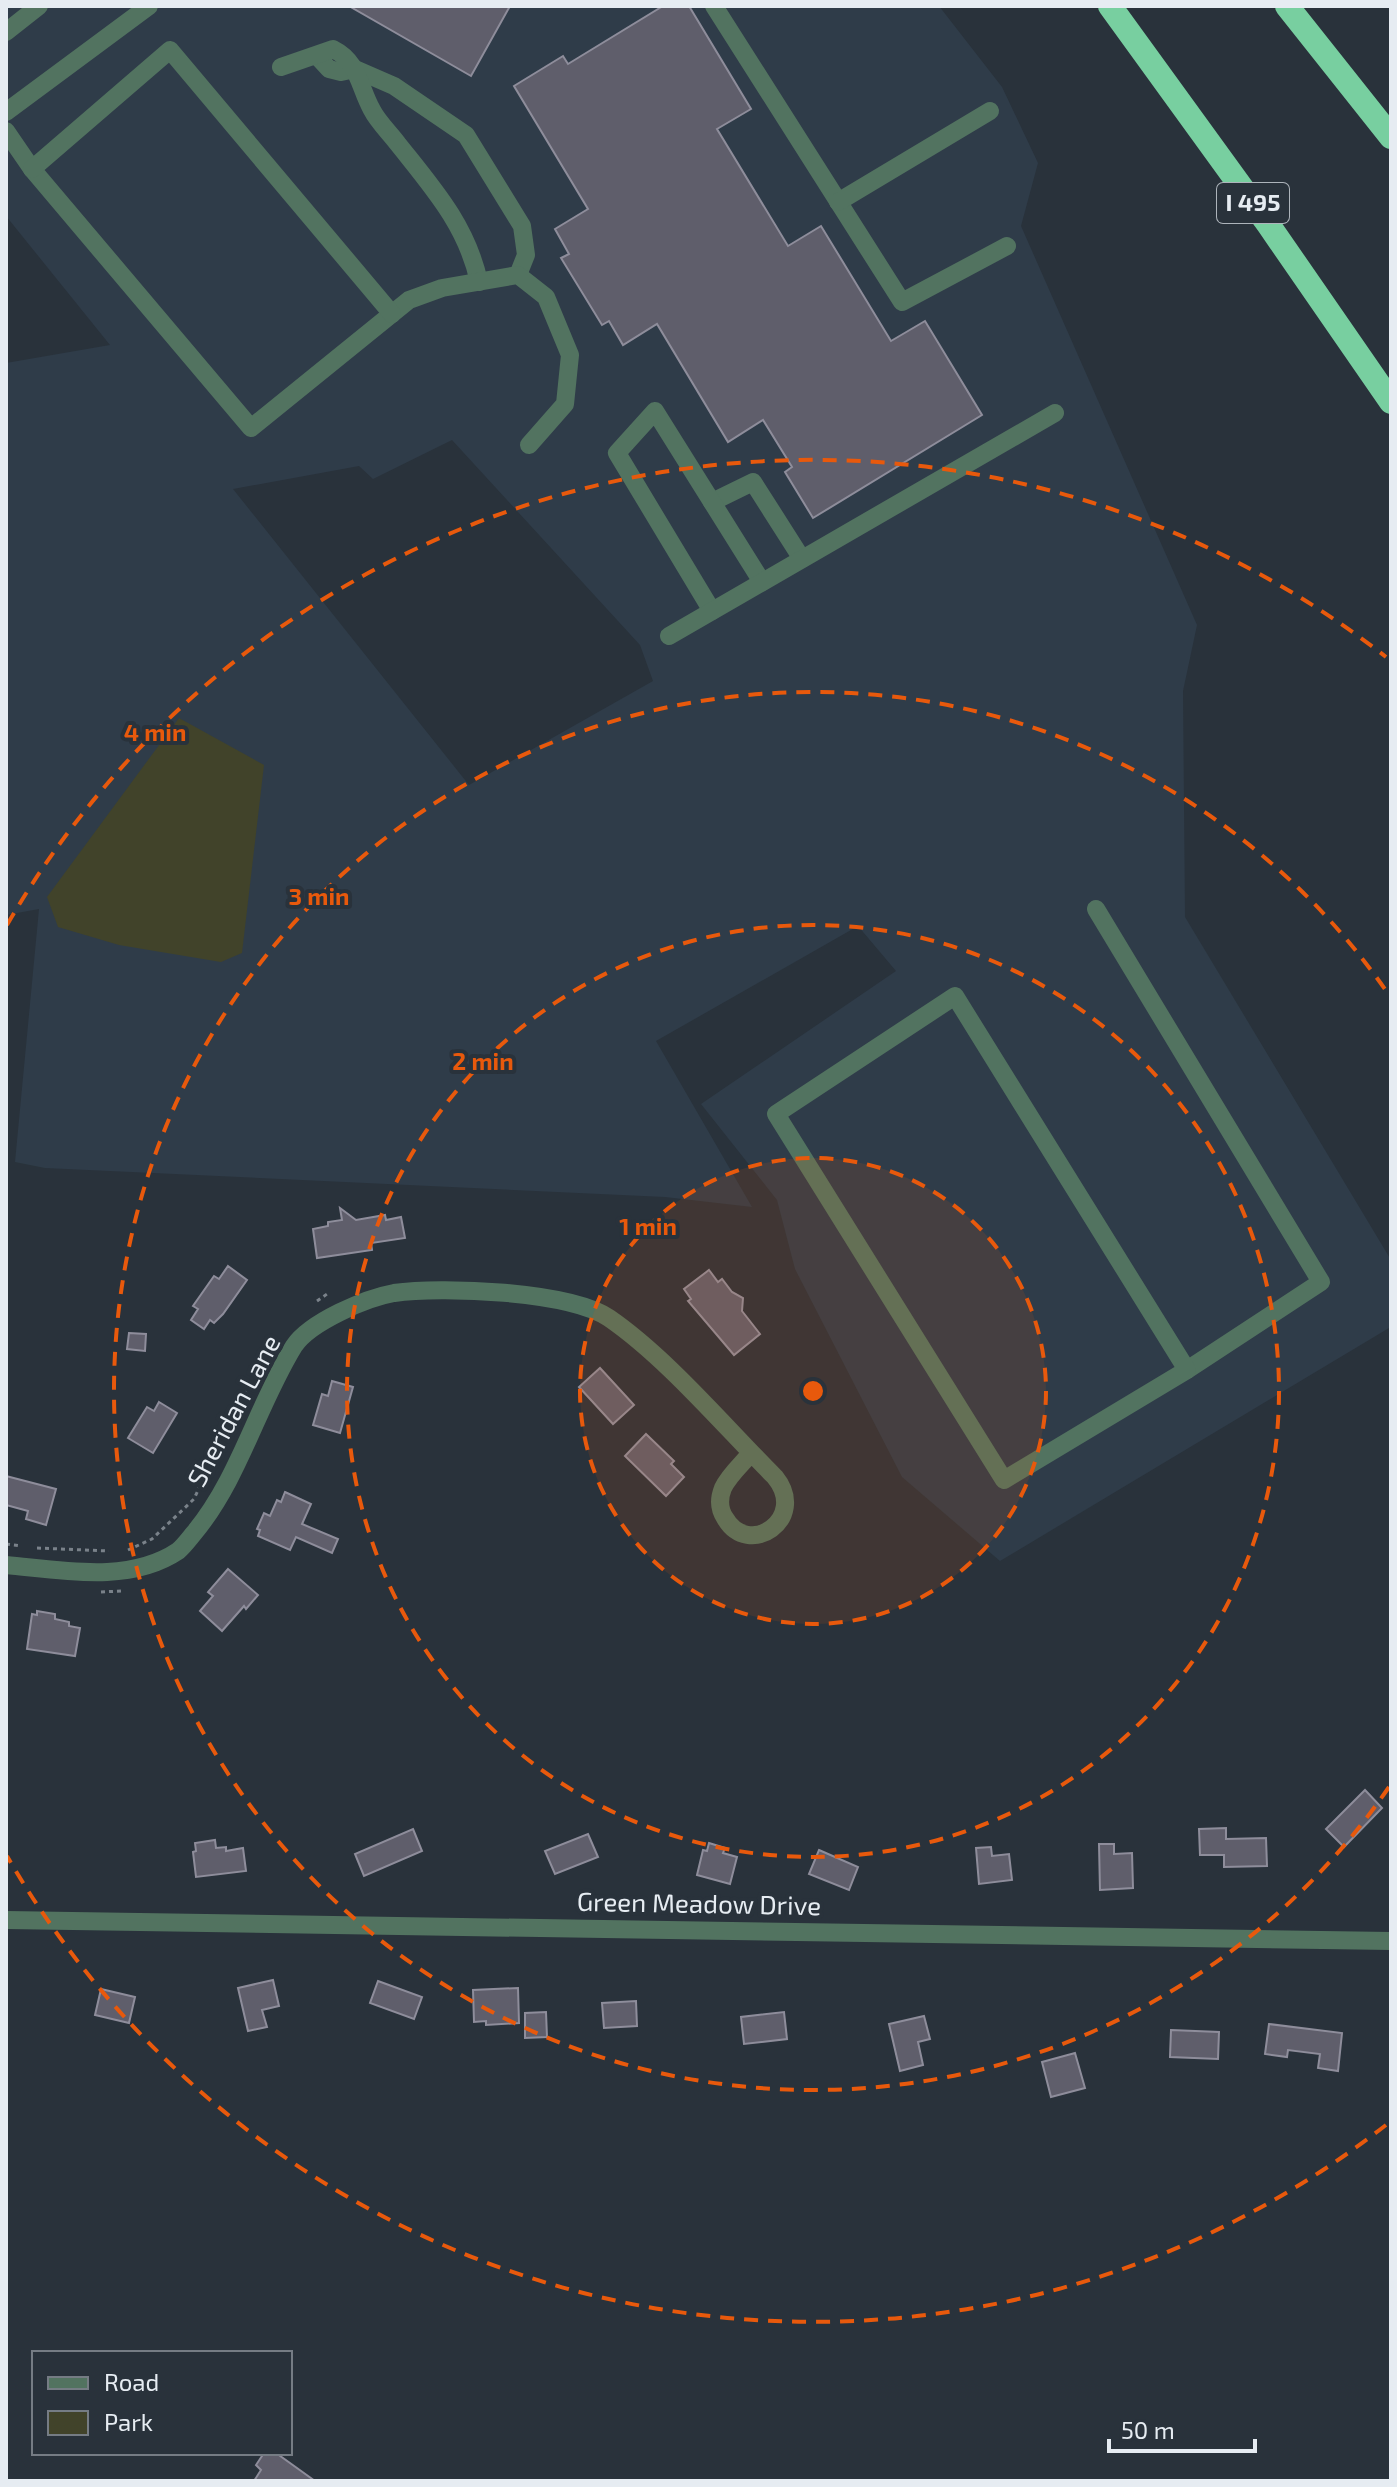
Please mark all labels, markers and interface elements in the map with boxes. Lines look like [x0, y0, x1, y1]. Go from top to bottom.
road number: I 495 [1217, 183, 1289, 223]
text: 4 min [124, 717, 186, 746]
text: 3 min [289, 881, 349, 910]
text: 2 min [452, 1046, 514, 1075]
text: 1 min [619, 1211, 677, 1240]
street label: Sheridan Lane [180, 1329, 286, 1491]
centre of rings [799, 1377, 827, 1405]
street label: Green Meadow Drive [577, 1885, 821, 1920]
legend [32, 2351, 292, 2455]
text: Road [104, 2367, 159, 2396]
scale bar [1109, 2403, 1255, 2453]
text: Park [104, 2407, 153, 2436]
text: 50 m [1121, 2415, 1175, 2444]

